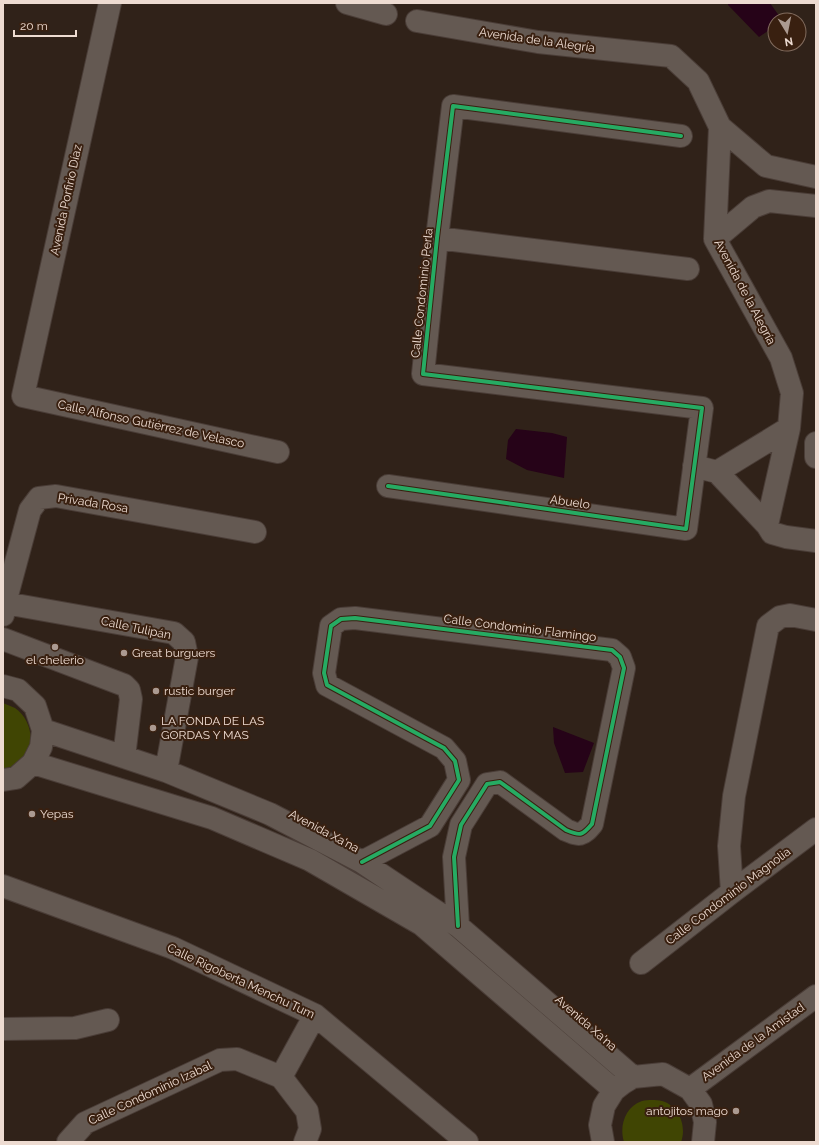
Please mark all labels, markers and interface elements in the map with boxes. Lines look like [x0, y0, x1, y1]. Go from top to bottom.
scale bar [14, 12, 76, 38]
north arrow [767, 12, 807, 52]
text: 20 m [20, 19, 48, 33]
street label: Avenida de la Alegría [478, 25, 596, 55]
text: N [783, 34, 794, 48]
street label: Avenida Porfirio Díaz [47, 143, 85, 257]
street label: Calle Condominio Perla [408, 228, 436, 358]
street label: Avenida de la Alegría [711, 237, 779, 347]
street label: Calle Alfonso Gutiérrez de Velasco [56, 397, 246, 451]
street label: Privada Rosa [57, 491, 129, 515]
street label: Abuelo [549, 492, 591, 512]
street label: Calle Condominio Flamingo [443, 612, 597, 644]
street label: Calle Tulipán [100, 614, 172, 642]
marker: el chelerio [50, 642, 60, 652]
place label: Great burguers [132, 646, 216, 660]
marker: Great burguers [119, 648, 129, 658]
place label: el chelerio [26, 653, 84, 667]
place label: rustic burger [164, 684, 235, 698]
marker: rustic burger [151, 686, 161, 696]
place label: LA FONDA DE LAS GORDAS Y MAS [161, 714, 264, 742]
marker: LA FONDA DE LAS GORDAS Y MAS [148, 723, 158, 733]
place label: Yepas [40, 807, 74, 821]
street label: Avenida Xa'na [287, 807, 361, 855]
marker: Yepas [27, 809, 37, 819]
street label: Calle Condominio Magnolia [663, 844, 793, 948]
street label: Calle Rigoberta Menchu Tum [165, 941, 317, 1021]
street label: Avenida Xa'na [552, 992, 620, 1054]
street label: Avenida de la Amistad [699, 1000, 807, 1084]
street label: Calle Condominio Izabal [86, 1058, 215, 1128]
place label: antojitos mago [646, 1104, 728, 1118]
marker: antojitos mago [731, 1106, 741, 1116]

